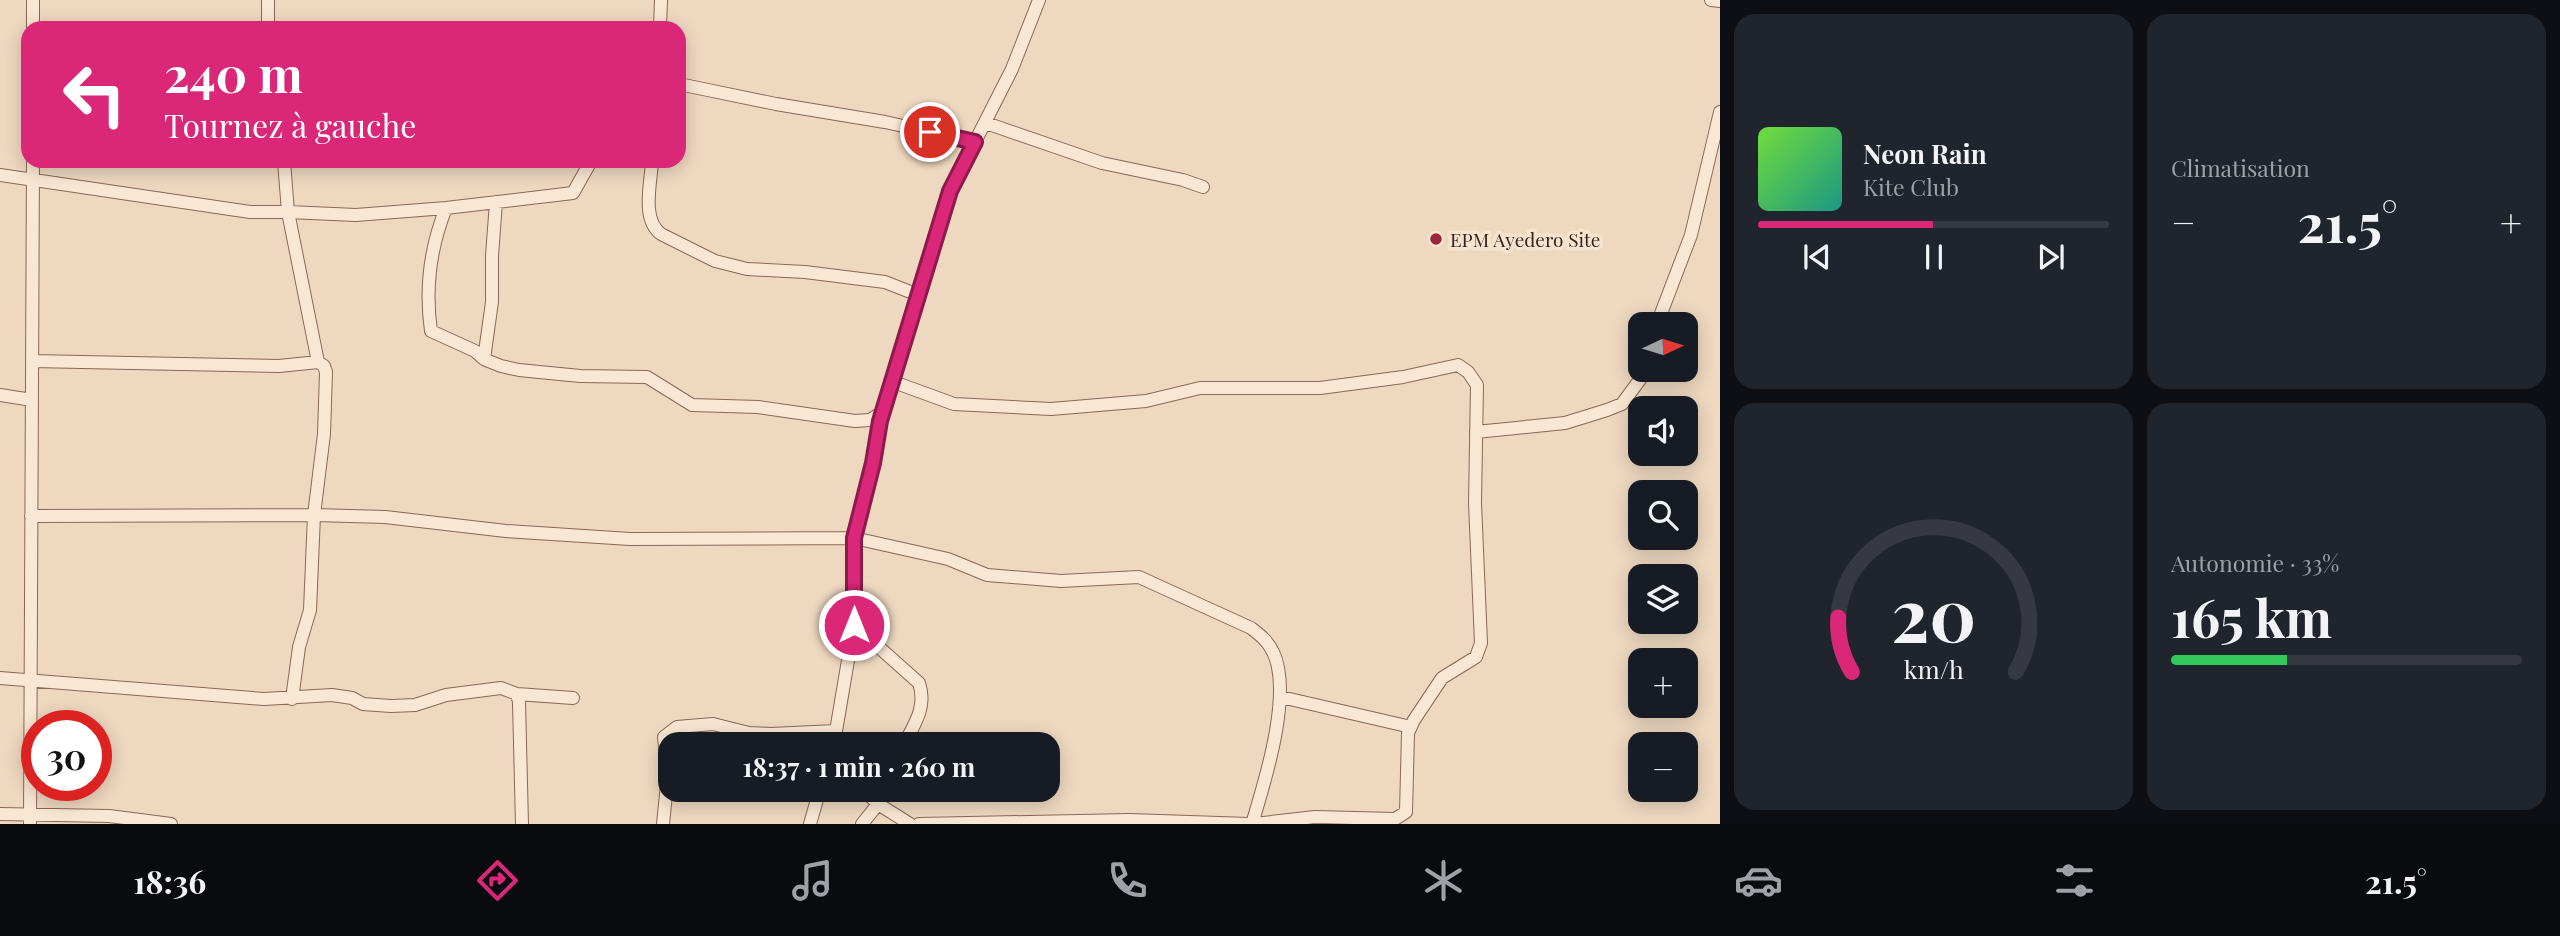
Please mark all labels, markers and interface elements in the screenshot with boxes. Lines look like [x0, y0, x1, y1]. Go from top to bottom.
text: 240 m [164, 40, 303, 105]
icon: left [49, 49, 140, 140]
pin [900, 102, 960, 162]
text: Tournez à gauche [164, 103, 417, 146]
icon: arrive [911, 113, 949, 151]
text: Neon Rain [1863, 136, 1987, 171]
text: Climatisation [2171, 152, 2310, 183]
text: Kite Club [1863, 171, 1959, 202]
text: 21.5° [2298, 187, 2398, 256]
text: − [2171, 196, 2196, 247]
text: + [2500, 196, 2522, 247]
place label: EPM Ayedero Site [1450, 226, 1600, 252]
marker: EPM Ayedero Site [1428, 231, 1444, 247]
icon: previous [1798, 238, 1836, 276]
icon: pause [1915, 238, 1953, 276]
icon: next [2032, 238, 2070, 276]
north arrow [1628, 312, 1698, 382]
map controls [1628, 312, 1698, 802]
button: sound [1628, 396, 1698, 466]
button: search [1628, 480, 1698, 550]
text: Autonomie · 33% [2171, 547, 2339, 578]
button: layers [1628, 564, 1698, 634]
text: 20 [1891, 564, 1976, 661]
text: 165 km [2171, 582, 2332, 651]
position arrow [817, 588, 891, 662]
button: + [1628, 648, 1698, 718]
text: km/h [1904, 652, 1964, 685]
speed limit sign: 30 [21, 710, 112, 801]
button: − [1628, 732, 1698, 802]
text: 18:37 · 1 min · 260 m [743, 749, 975, 784]
icon: directions [473, 856, 522, 905]
icon: music [788, 856, 837, 905]
icon: phone [1103, 856, 1152, 905]
icon: climate [1419, 856, 1468, 905]
icon: car [1734, 856, 1783, 905]
icon: filters [2050, 856, 2099, 905]
text: 18:36 [133, 859, 206, 902]
text: 21.5° [2365, 859, 2427, 902]

